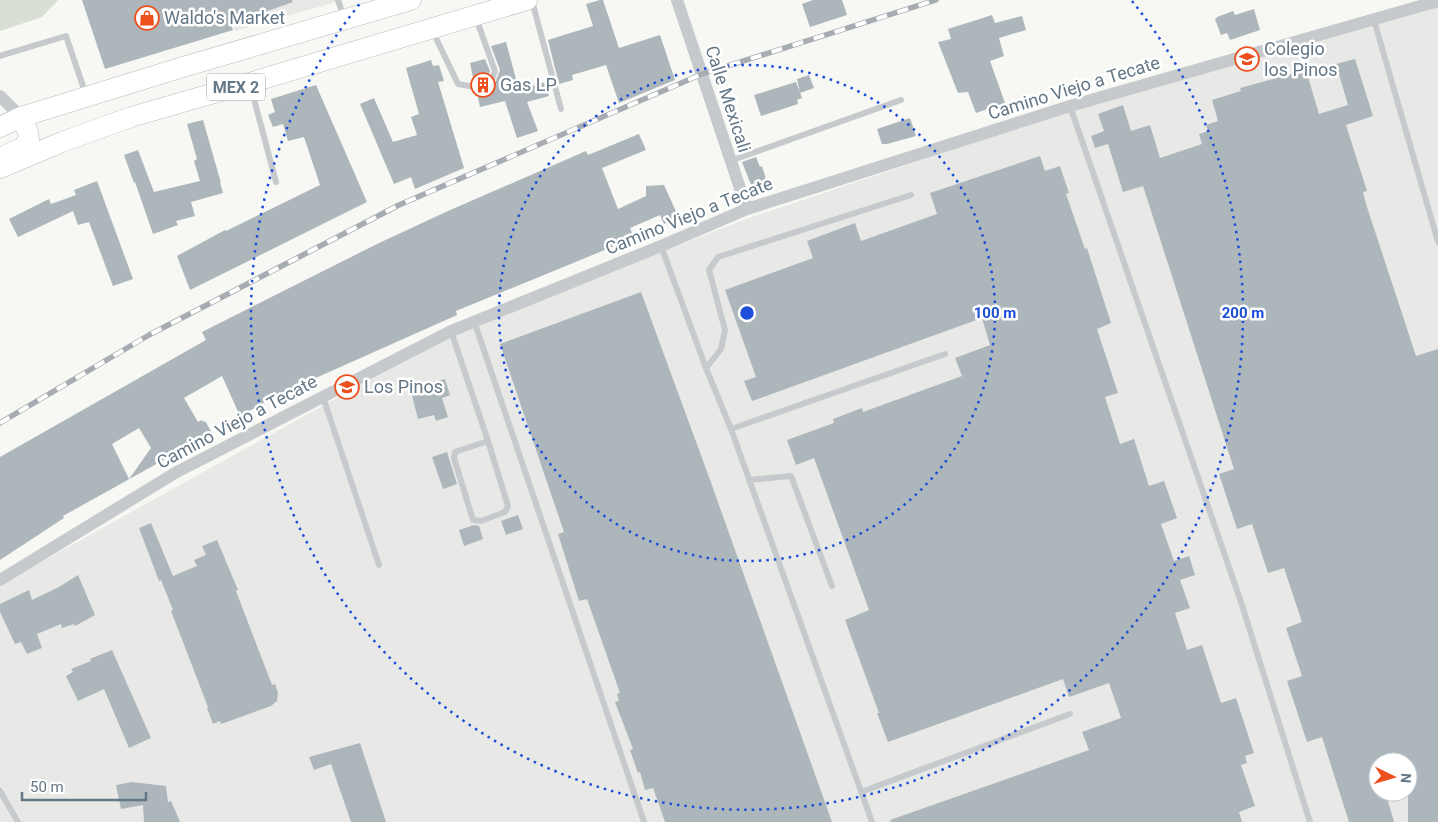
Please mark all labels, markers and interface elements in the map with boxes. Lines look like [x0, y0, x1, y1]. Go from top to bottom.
shop icon: Waldo's Market [134, 5, 160, 31]
place label: Waldo's Market [164, 7, 285, 28]
place label: Colegio los Pinos [1264, 38, 1338, 80]
street label: Calle Mexicali [701, 43, 756, 155]
school or university icon: Colegio los Pinos [1234, 46, 1260, 72]
street label: Camino Viejo a Tecate [985, 51, 1162, 124]
building icon: Gas LP [470, 72, 496, 98]
road number: MEX 2 [207, 74, 265, 100]
place label: Gas LP [500, 74, 557, 95]
street label: Camino Viejo a Tecate [602, 172, 776, 259]
centre of rings [738, 304, 756, 322]
text: 100 m [974, 304, 1016, 322]
text: 200 m [1222, 304, 1264, 322]
street label: Camino Viejo a Tecate [153, 370, 321, 473]
school or university icon: Los Pinos [334, 374, 360, 400]
place label: Los Pinos [364, 376, 443, 397]
north arrow [1368, 752, 1418, 802]
scale bar [22, 770, 146, 802]
text: N [1398, 773, 1414, 784]
text: 50 m [30, 778, 64, 796]

